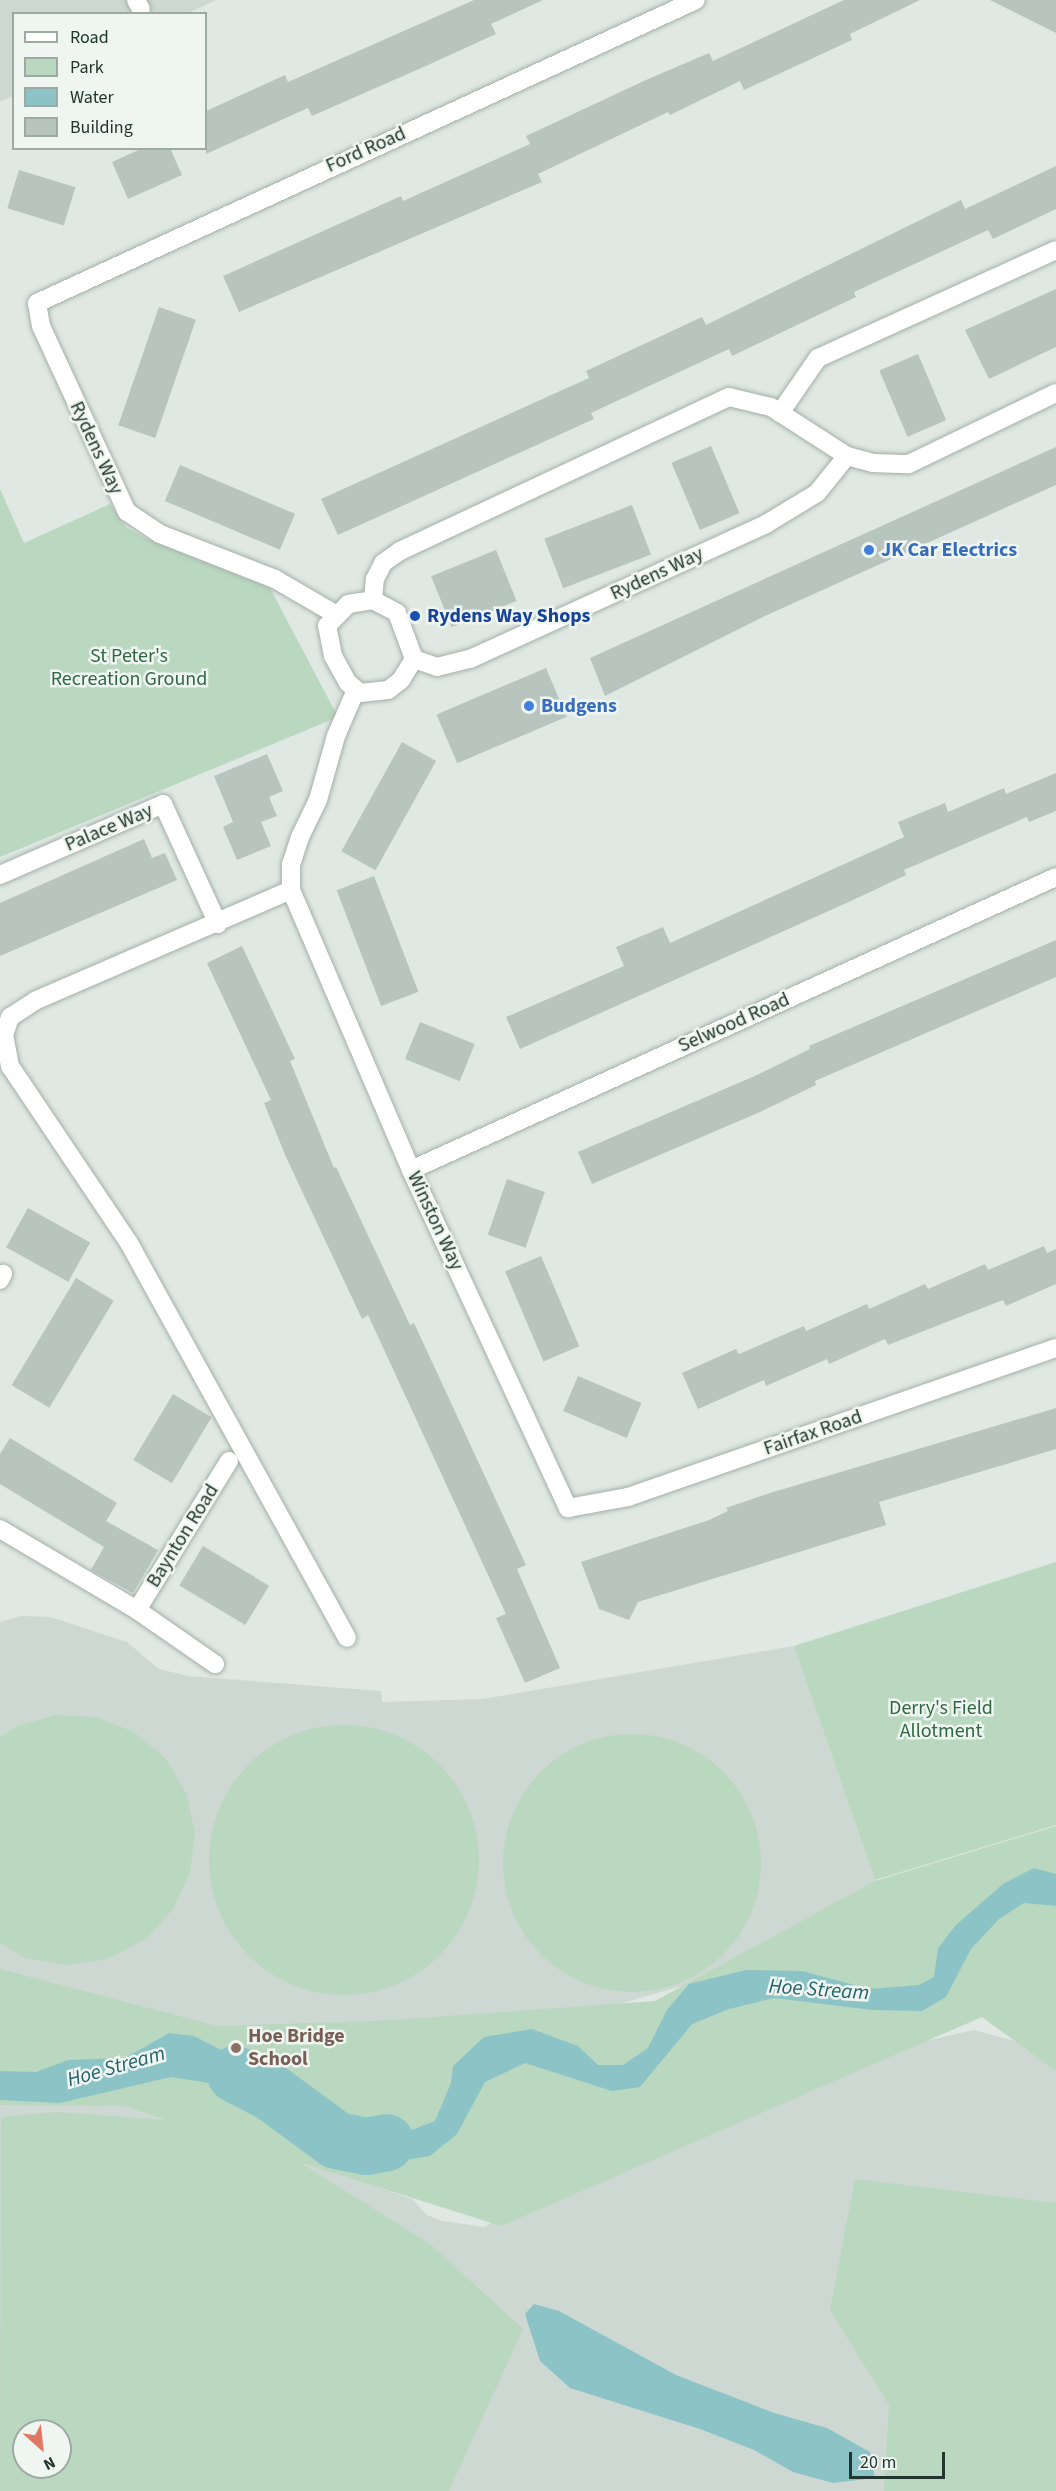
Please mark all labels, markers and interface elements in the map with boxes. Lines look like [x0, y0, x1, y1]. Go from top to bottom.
legend [12, 12, 207, 150]
text: Road [70, 25, 109, 50]
text: Park [70, 55, 104, 80]
text: Water [70, 85, 114, 110]
text: Building [70, 115, 133, 140]
street label: Ford Road [322, 122, 410, 178]
street label: Rydens Way [64, 398, 128, 498]
place label: JK Car Electrics [881, 538, 1017, 562]
street label: Rydens Way [607, 542, 707, 606]
marker: JK Car Electrics [862, 543, 876, 557]
place label: Rydens Way Shops [427, 604, 590, 628]
marker: Rydens Way Shops [408, 609, 422, 623]
park label: St Peter's Recreation Ground [51, 644, 207, 691]
place label: Budgens [541, 694, 617, 718]
marker: Budgens [522, 699, 536, 713]
street label: Palace Way [61, 799, 157, 857]
street label: Selwood Road [674, 988, 794, 1058]
street label: Winston Way [402, 1168, 468, 1274]
street label: Fairfax Road [761, 1405, 865, 1461]
street label: Baynton Road [142, 1480, 224, 1592]
park label: Derry's Field Allotment [889, 1696, 993, 1743]
water label: Hoe Stream [768, 1973, 870, 2005]
place label: Hoe Bridge School [248, 2024, 345, 2071]
water label: Hoe Stream [64, 2040, 168, 2092]
marker: Hoe Bridge School [229, 2041, 243, 2055]
north arrow [12, 2419, 72, 2479]
scale bar [852, 2440, 948, 2478]
text: 20 m [860, 2450, 896, 2475]
text: N [40, 2451, 59, 2475]

